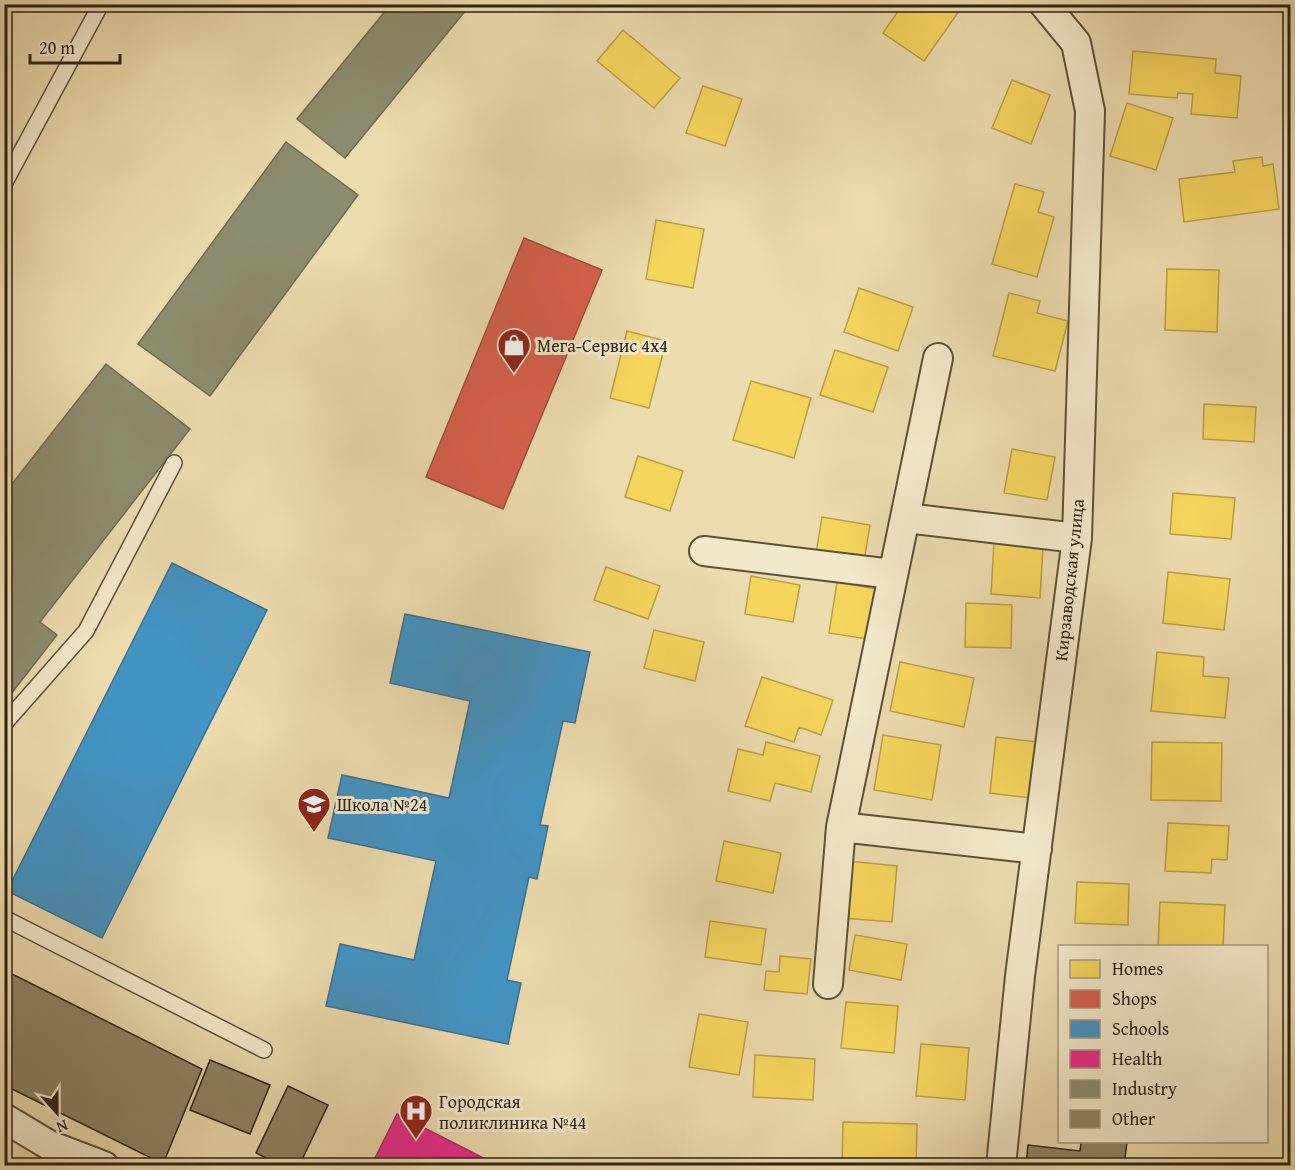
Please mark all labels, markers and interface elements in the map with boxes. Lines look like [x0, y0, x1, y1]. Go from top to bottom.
scale bar [30, 27, 120, 65]
text: 20 m [39, 34, 75, 61]
shop icon: Мега-Сервис 4х4 [496, 327, 532, 374]
place label: Мега-Сервис 4х4 [537, 332, 668, 359]
street label: Кирзаводская улица [1047, 497, 1091, 663]
school or university icon: Школа №24 [296, 786, 332, 833]
place label: Школа №24 [337, 791, 427, 818]
legend [1058, 945, 1268, 1143]
text: Homes [1112, 955, 1163, 982]
text: Shops [1112, 985, 1157, 1012]
text: Schools [1112, 1015, 1169, 1042]
text: Health [1112, 1045, 1162, 1072]
text: Industry [1112, 1075, 1177, 1102]
north arrow [27, 1083, 87, 1143]
place label: Городская поликлиника №44 [439, 1088, 586, 1136]
hospital icon: Городская поликлиника №44 [398, 1093, 434, 1140]
text: Other [1112, 1105, 1156, 1132]
text: N [53, 1114, 72, 1140]

